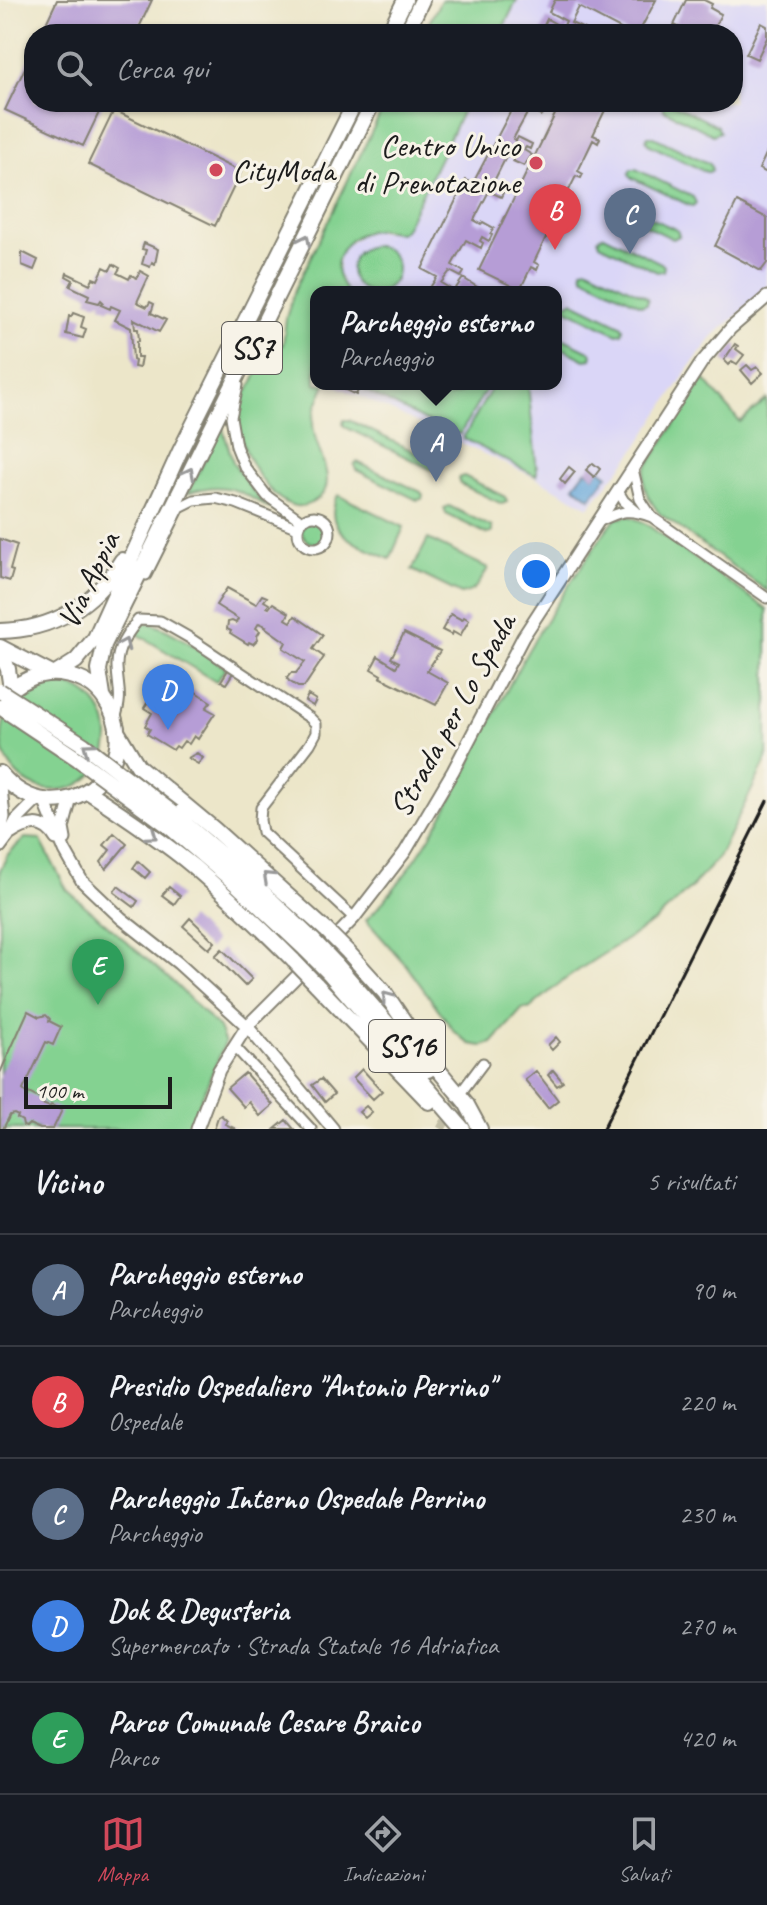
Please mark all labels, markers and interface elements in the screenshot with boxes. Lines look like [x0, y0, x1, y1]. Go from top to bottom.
search box [24, 24, 743, 112]
icon: search [52, 46, 96, 90]
text: Cerca qui [116, 49, 209, 87]
place label: Centro Unico di Prenotazione [354, 125, 523, 203]
place label: CityModa [232, 150, 338, 191]
marker: Centro Unico di Prenotazione [527, 154, 545, 172]
marker: CityModa [207, 161, 225, 179]
pin: B [529, 184, 581, 250]
pin: C [604, 188, 656, 254]
one-way arrow [295, 234, 311, 249]
popup [310, 286, 562, 390]
text: Parcheggio esterno [339, 303, 533, 341]
road number: SS7 [222, 322, 282, 374]
text: Parcheggio [339, 341, 433, 374]
pin: A [410, 416, 462, 482]
one-way arrow [180, 467, 195, 482]
street label: Via Appia [48, 523, 130, 635]
your location [516, 554, 556, 594]
street label: Strada per Lo Spada [380, 604, 527, 824]
one-way arrow [114, 638, 130, 652]
pin: D [142, 664, 194, 730]
one-way arrow [83, 744, 97, 758]
one-way arrow [143, 825, 157, 840]
one-way arrow [263, 873, 278, 887]
pin: E [72, 939, 124, 1005]
one-way arrow [382, 991, 396, 1006]
road number: SS16 [369, 1020, 445, 1072]
scale bar [24, 1073, 172, 1109]
text: 100 m [36, 1077, 83, 1105]
text: Vicino [32, 1160, 102, 1203]
text: 5 risultati [647, 1165, 735, 1198]
text: Parcheggio esterno [108, 1255, 301, 1293]
text: A [51, 1274, 65, 1307]
text: 90 m [691, 1274, 735, 1307]
text: Parcheggio [108, 1293, 202, 1326]
text: Presidio Ospedaliero "Antonio Perrino" [108, 1367, 495, 1405]
text: B [51, 1386, 65, 1419]
text: 220 m [679, 1386, 735, 1419]
text: Ospedale [108, 1405, 182, 1438]
text: Parcheggio Interno Ospedale Perrino [108, 1479, 484, 1517]
text: C [52, 1498, 64, 1531]
text: 230 m [679, 1498, 735, 1531]
text: Parcheggio [108, 1517, 202, 1550]
text: Dok & Degusteria [108, 1591, 289, 1629]
text: D [50, 1610, 66, 1643]
text: 270 m [679, 1610, 735, 1643]
text: Supermercato · Strada Statale 16 Adriatica [108, 1629, 498, 1662]
text: Parco Comunale Cesare Braico [108, 1703, 420, 1741]
text: E [51, 1722, 65, 1755]
text: 420 m [679, 1722, 735, 1755]
text: Parco [108, 1741, 158, 1774]
tab: Mappa [97, 1812, 148, 1888]
tab: Indicazioni [343, 1812, 424, 1888]
tab: Salvati [618, 1812, 670, 1888]

